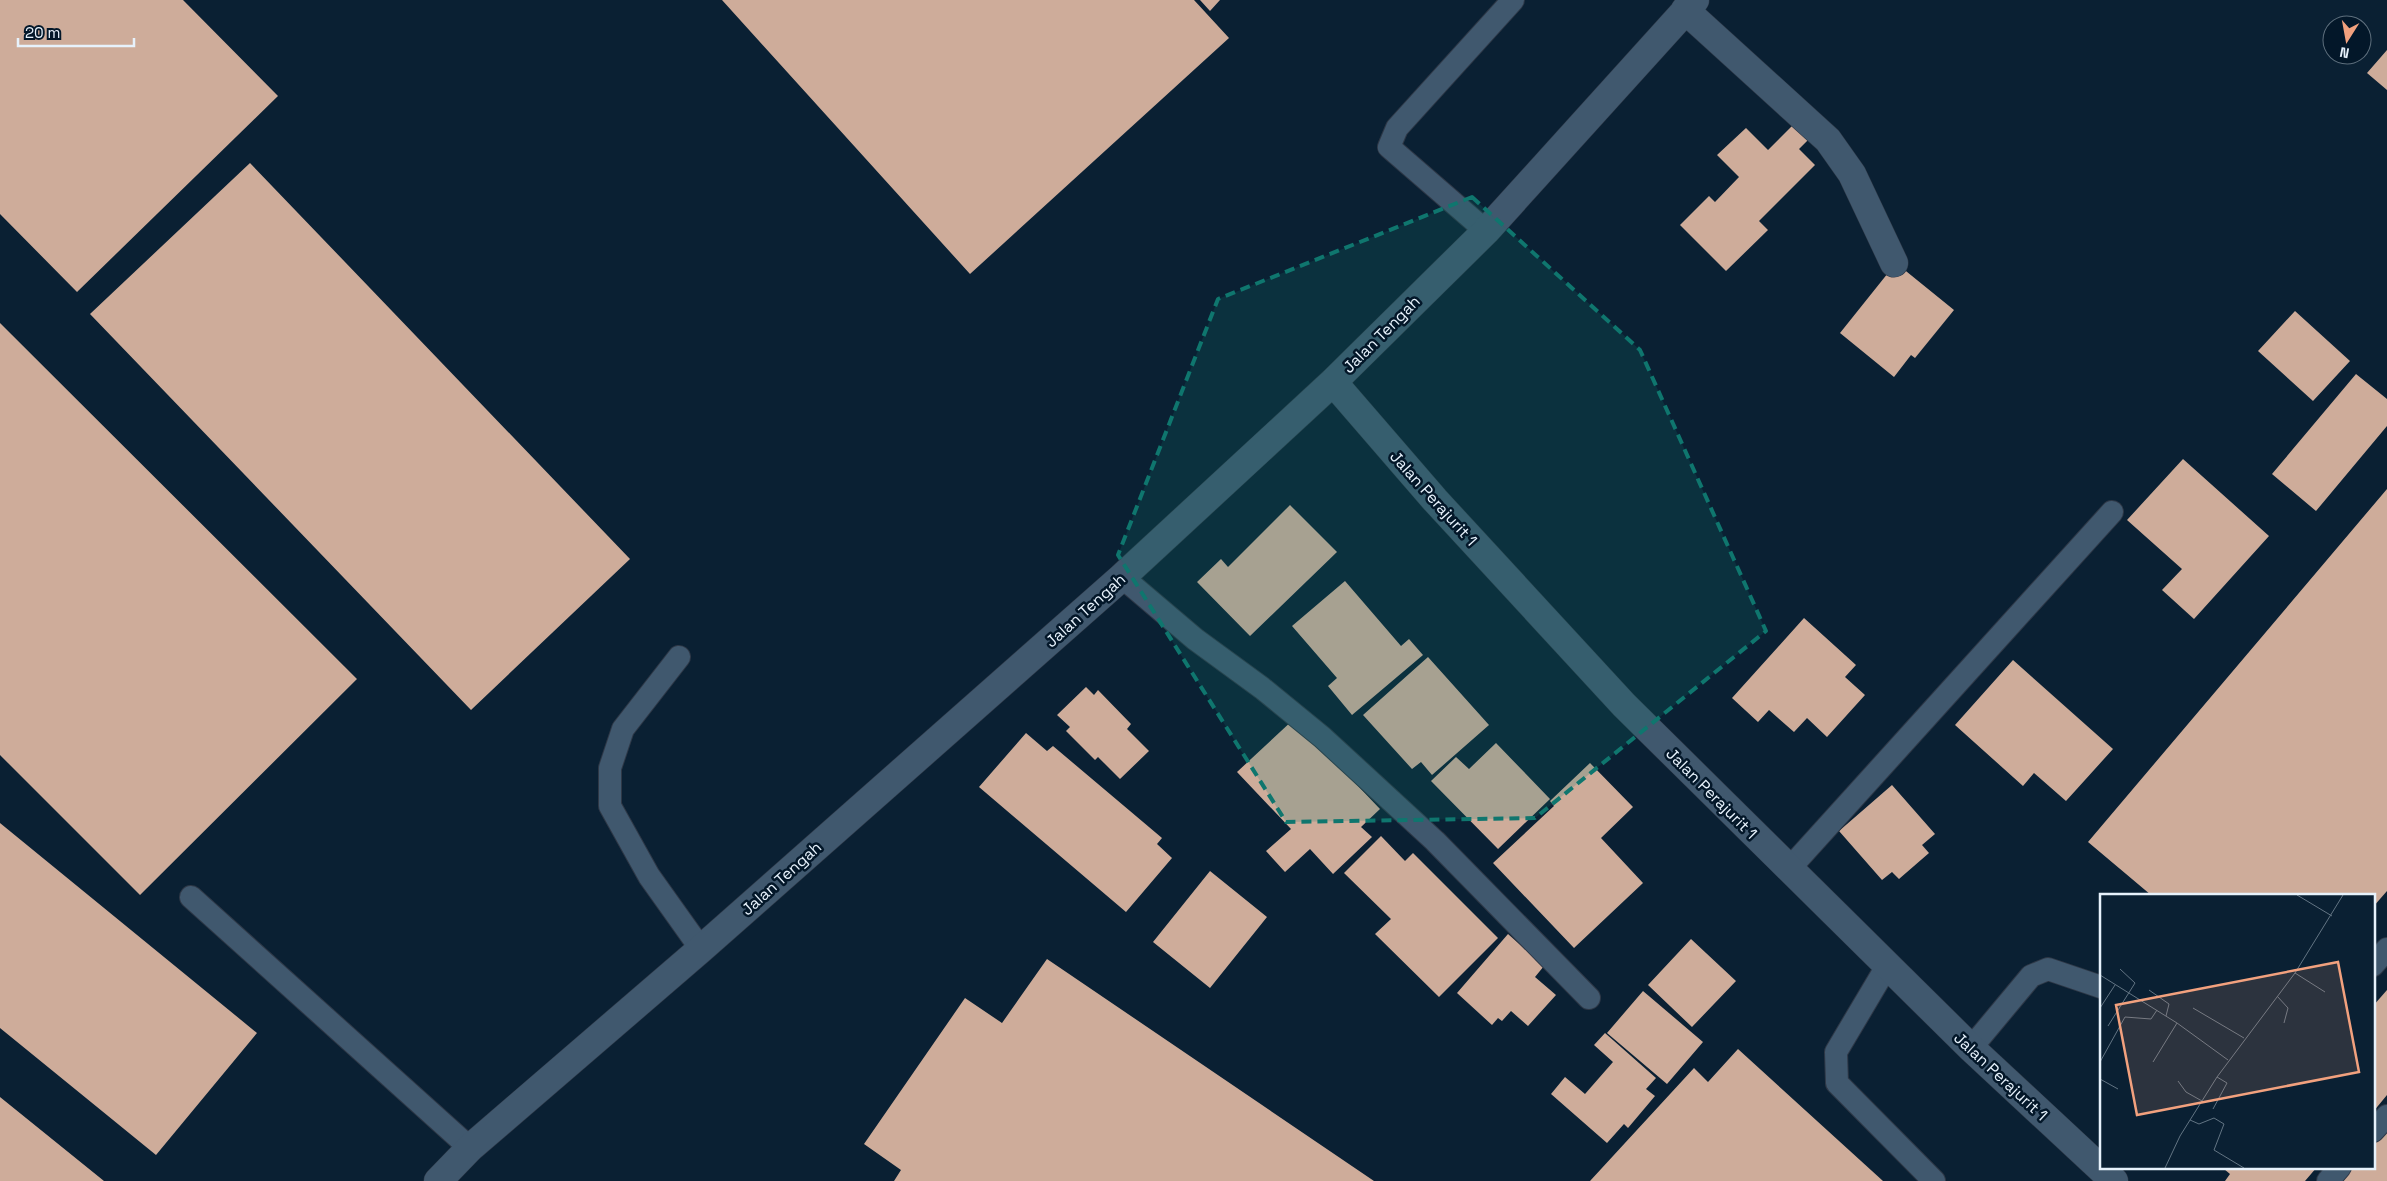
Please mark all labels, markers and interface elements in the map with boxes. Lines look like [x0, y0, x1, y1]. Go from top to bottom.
scale bar [18, 15, 134, 47]
north arrow [2322, 15, 2372, 65]
text: 20 m [25, 23, 60, 42]
text: N [2338, 43, 2351, 62]
street label: Jalan Tengah [1338, 291, 1425, 378]
street label: Jalan Perajurit 1 [1385, 446, 1482, 550]
street label: Jalan Tengah [1041, 569, 1130, 652]
street label: Jalan Perajurit 1 [1661, 743, 1762, 844]
street label: Jalan Tengah [737, 837, 826, 920]
inset map [2100, 894, 2374, 1168]
street label: Jalan Perajurit 1 [1949, 1027, 2052, 1125]

